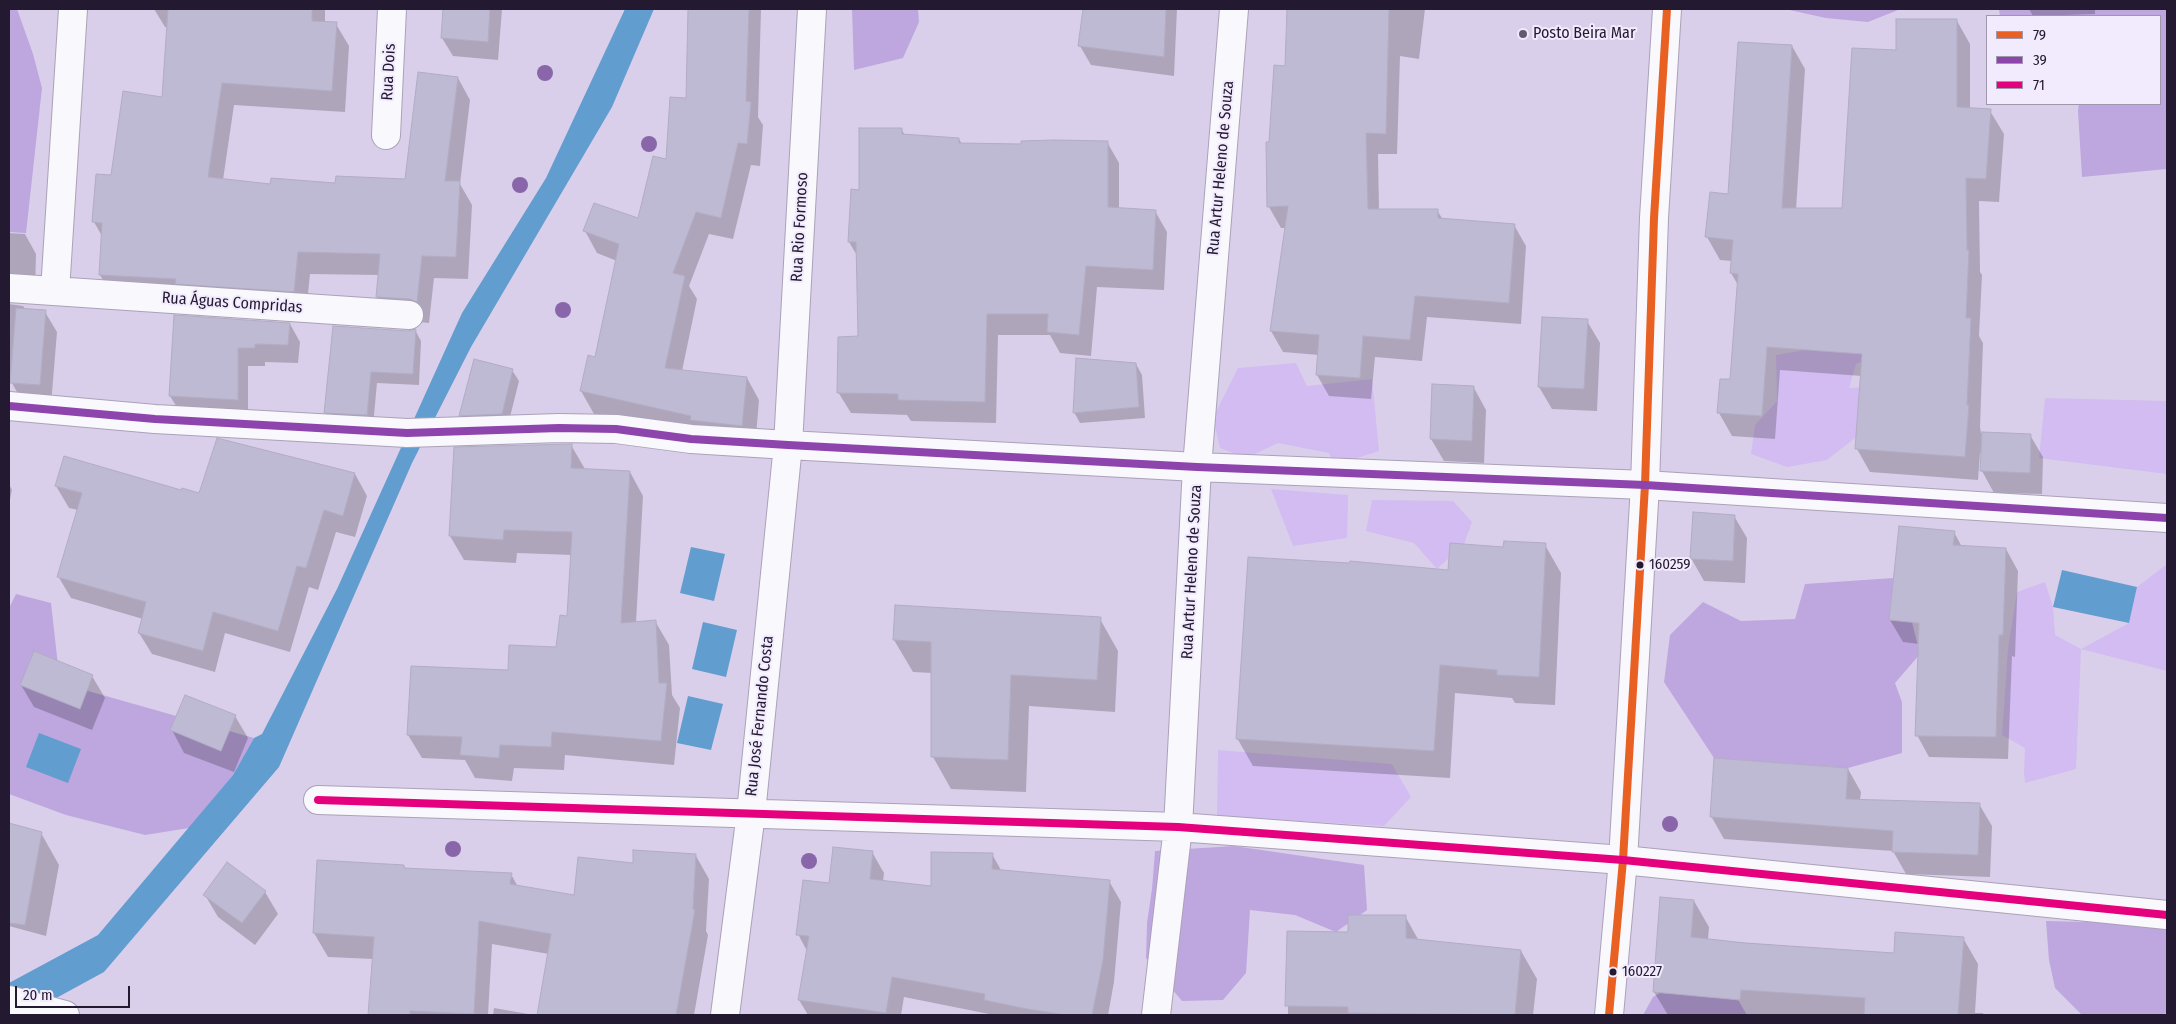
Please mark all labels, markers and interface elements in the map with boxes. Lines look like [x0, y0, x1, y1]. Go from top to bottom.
legend [1986, 15, 2161, 105]
place label: Posto Beira Mar [1533, 24, 1635, 44]
text: 79 [2033, 26, 2046, 44]
marker: Posto Beira Mar [1517, 28, 1529, 40]
street label: Rua Dois [378, 43, 400, 101]
text: 39 [2033, 51, 2047, 69]
text: 71 [2033, 76, 2045, 94]
street label: Rua Artur Heleno de Souza [1204, 80, 1238, 256]
street label: Rua Rio Formoso [788, 172, 812, 282]
street label: Rua Águas Compridas [161, 289, 303, 317]
street label: Rua Artur Heleno de Souza [1178, 484, 1206, 660]
place label: 160259 [1649, 556, 1691, 574]
marker: 160259 [1635, 560, 1645, 570]
street label: Rua José Fernando Costa [742, 635, 778, 797]
place label: 160227 [1622, 963, 1662, 981]
marker: 160227 [1608, 967, 1618, 977]
scale bar [18, 976, 132, 1008]
text: 20 m [23, 986, 53, 1004]

